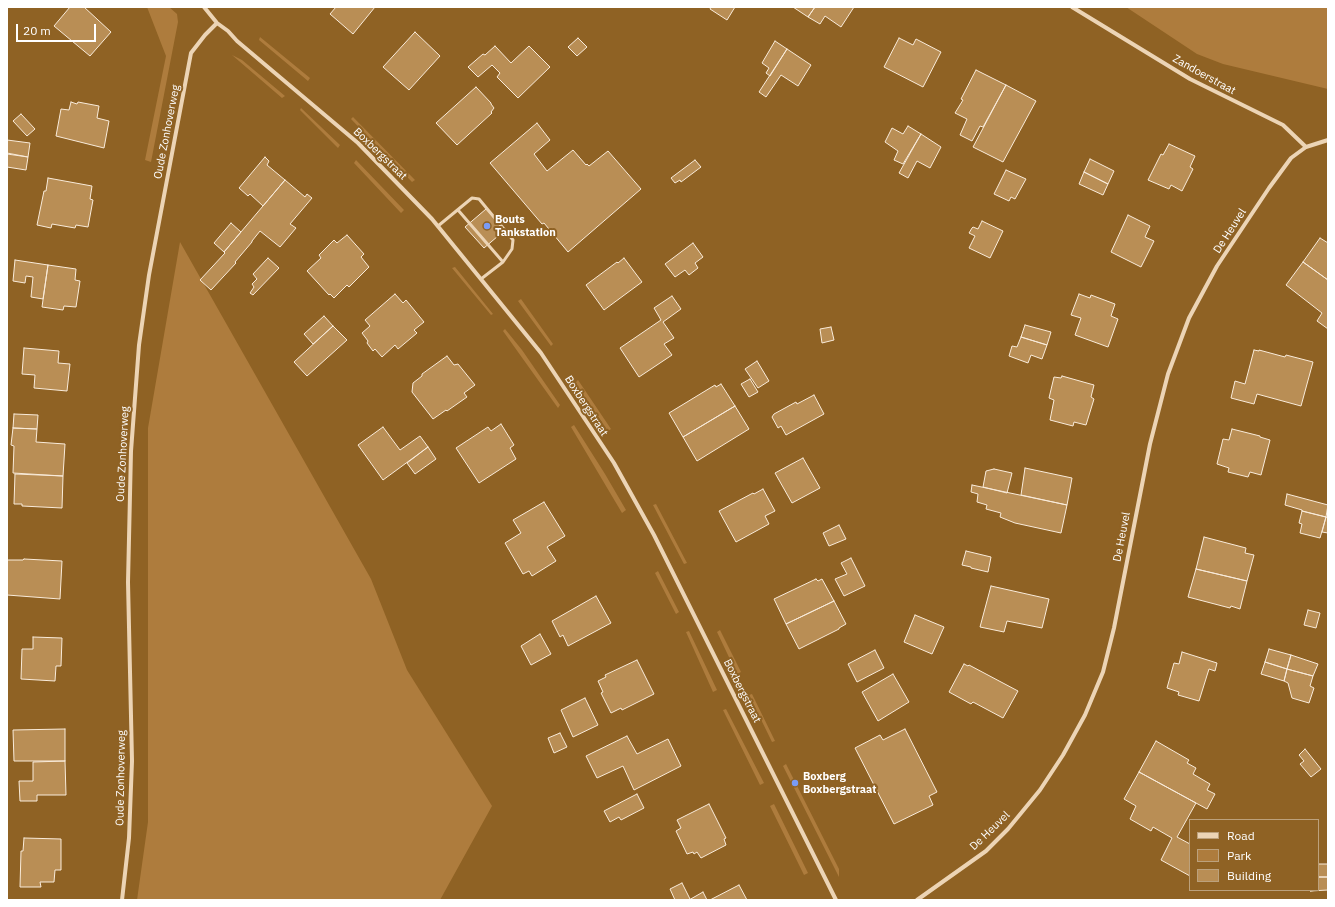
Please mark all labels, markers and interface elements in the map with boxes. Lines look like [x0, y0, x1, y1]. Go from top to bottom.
scale bar [18, 16, 98, 42]
text: 20 m [23, 23, 51, 38]
street label: Zandoerstraat [1170, 52, 1238, 98]
street label: Oude Zonhoverweg [151, 84, 183, 180]
street label: Boxbergstraat [350, 125, 410, 183]
street label: De Heuvel [1211, 206, 1249, 256]
place label: Bouts Tankstation [495, 213, 556, 239]
marker: Bouts Tankstation [482, 221, 492, 231]
street label: Boxbergstraat [562, 373, 610, 439]
street label: Oude Zonhoverweg [114, 406, 132, 502]
street label: De Heuvel [1111, 511, 1133, 563]
street label: Boxbergstraat [720, 657, 764, 725]
street label: Oude Zonhoverweg [114, 730, 128, 826]
place label: Boxberg Boxbergstraat [803, 770, 876, 796]
marker: Boxberg Boxbergstraat [790, 778, 800, 788]
street label: De Heuvel [967, 809, 1013, 853]
legend [1189, 819, 1319, 891]
text: Road [1227, 828, 1255, 843]
text: Park [1227, 848, 1251, 863]
text: Building [1227, 868, 1271, 883]

